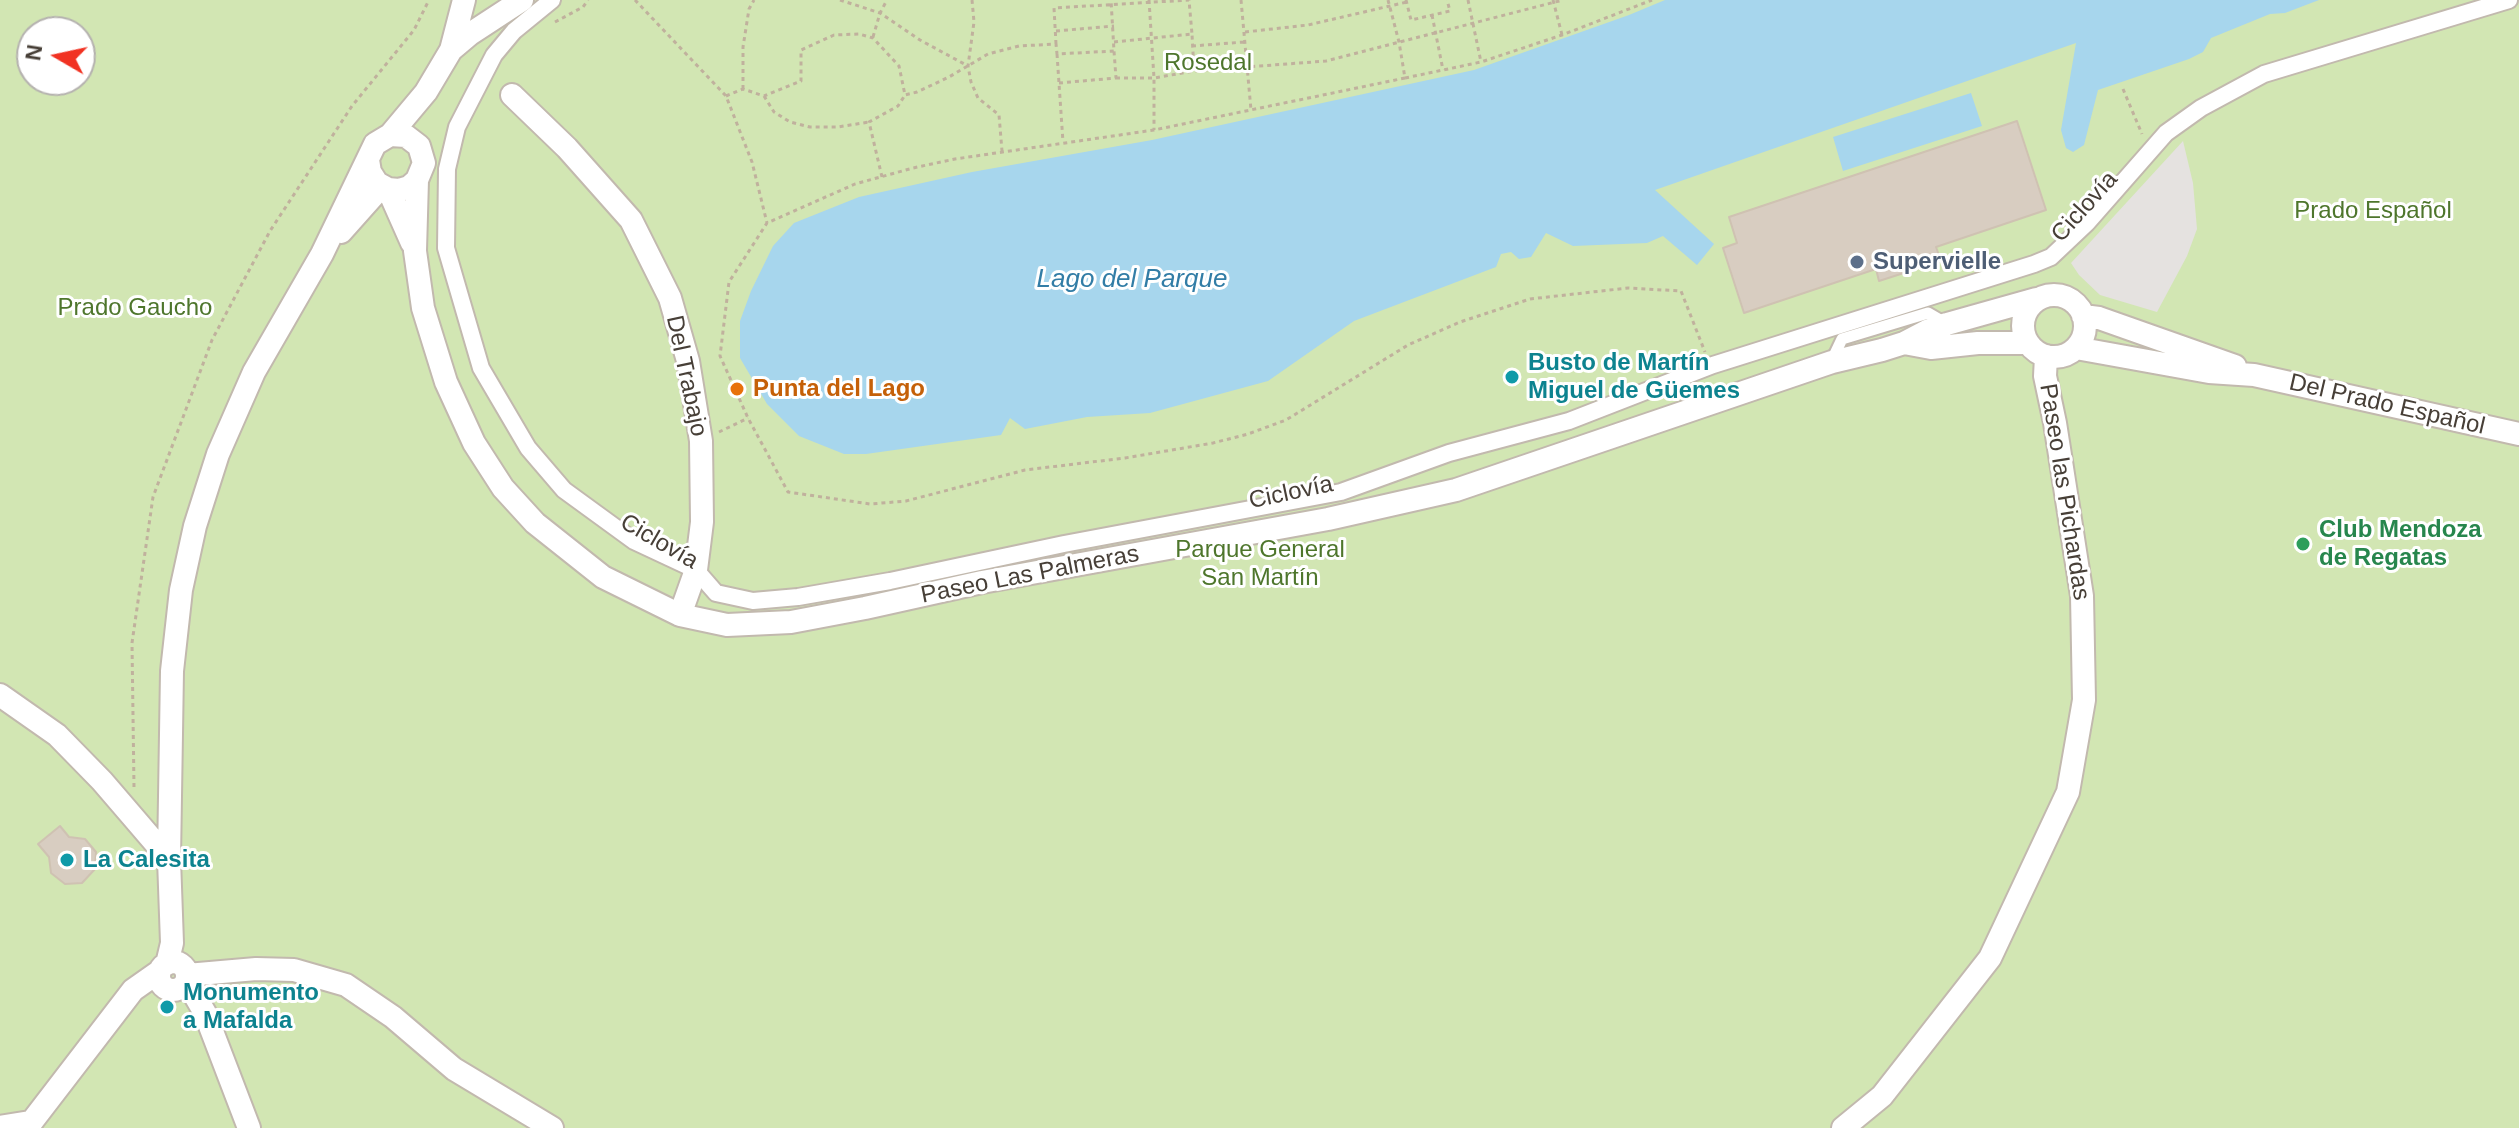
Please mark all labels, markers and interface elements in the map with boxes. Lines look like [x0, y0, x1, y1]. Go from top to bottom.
north arrow [16, 16, 96, 96]
text: N [20, 43, 47, 62]
park label: Rosedal [1164, 49, 1252, 77]
street label: Ciclovía [2046, 166, 2124, 248]
park label: Prado Español [2294, 197, 2452, 225]
place label: Supervielle [1873, 248, 2001, 276]
marker: Supervielle [1848, 253, 1866, 271]
water label: Lago del Parque [1037, 264, 1227, 296]
park label: Prado Gaucho [58, 294, 212, 322]
street label: Del Trabajo [659, 313, 713, 439]
place label: Busto de Martín Miguel de Güemes [1528, 349, 1740, 405]
marker: Busto de Martín Miguel de Güemes [1503, 368, 1521, 386]
street label: Del Prado Español [2286, 368, 2488, 442]
place label: Punta del Lago [753, 375, 925, 403]
marker: Punta del Lago [728, 380, 746, 398]
street label: Paseo las Pichardas [2033, 382, 2095, 602]
street label: Ciclovía [1246, 470, 1336, 516]
street label: Ciclovía [615, 508, 703, 576]
place label: Club Mendoza de Regatas [2319, 516, 2482, 572]
marker: Club Mendoza de Regatas [2294, 535, 2312, 553]
park label: Parque General San Martín [1175, 536, 1345, 592]
street label: Paseo Las Palmeras [919, 540, 1141, 610]
place label: La Calesita [83, 846, 210, 874]
marker: La Calesita [58, 851, 76, 869]
place label: Monumento a Mafalda [183, 979, 319, 1035]
marker: Monumento a Mafalda [158, 998, 176, 1016]

